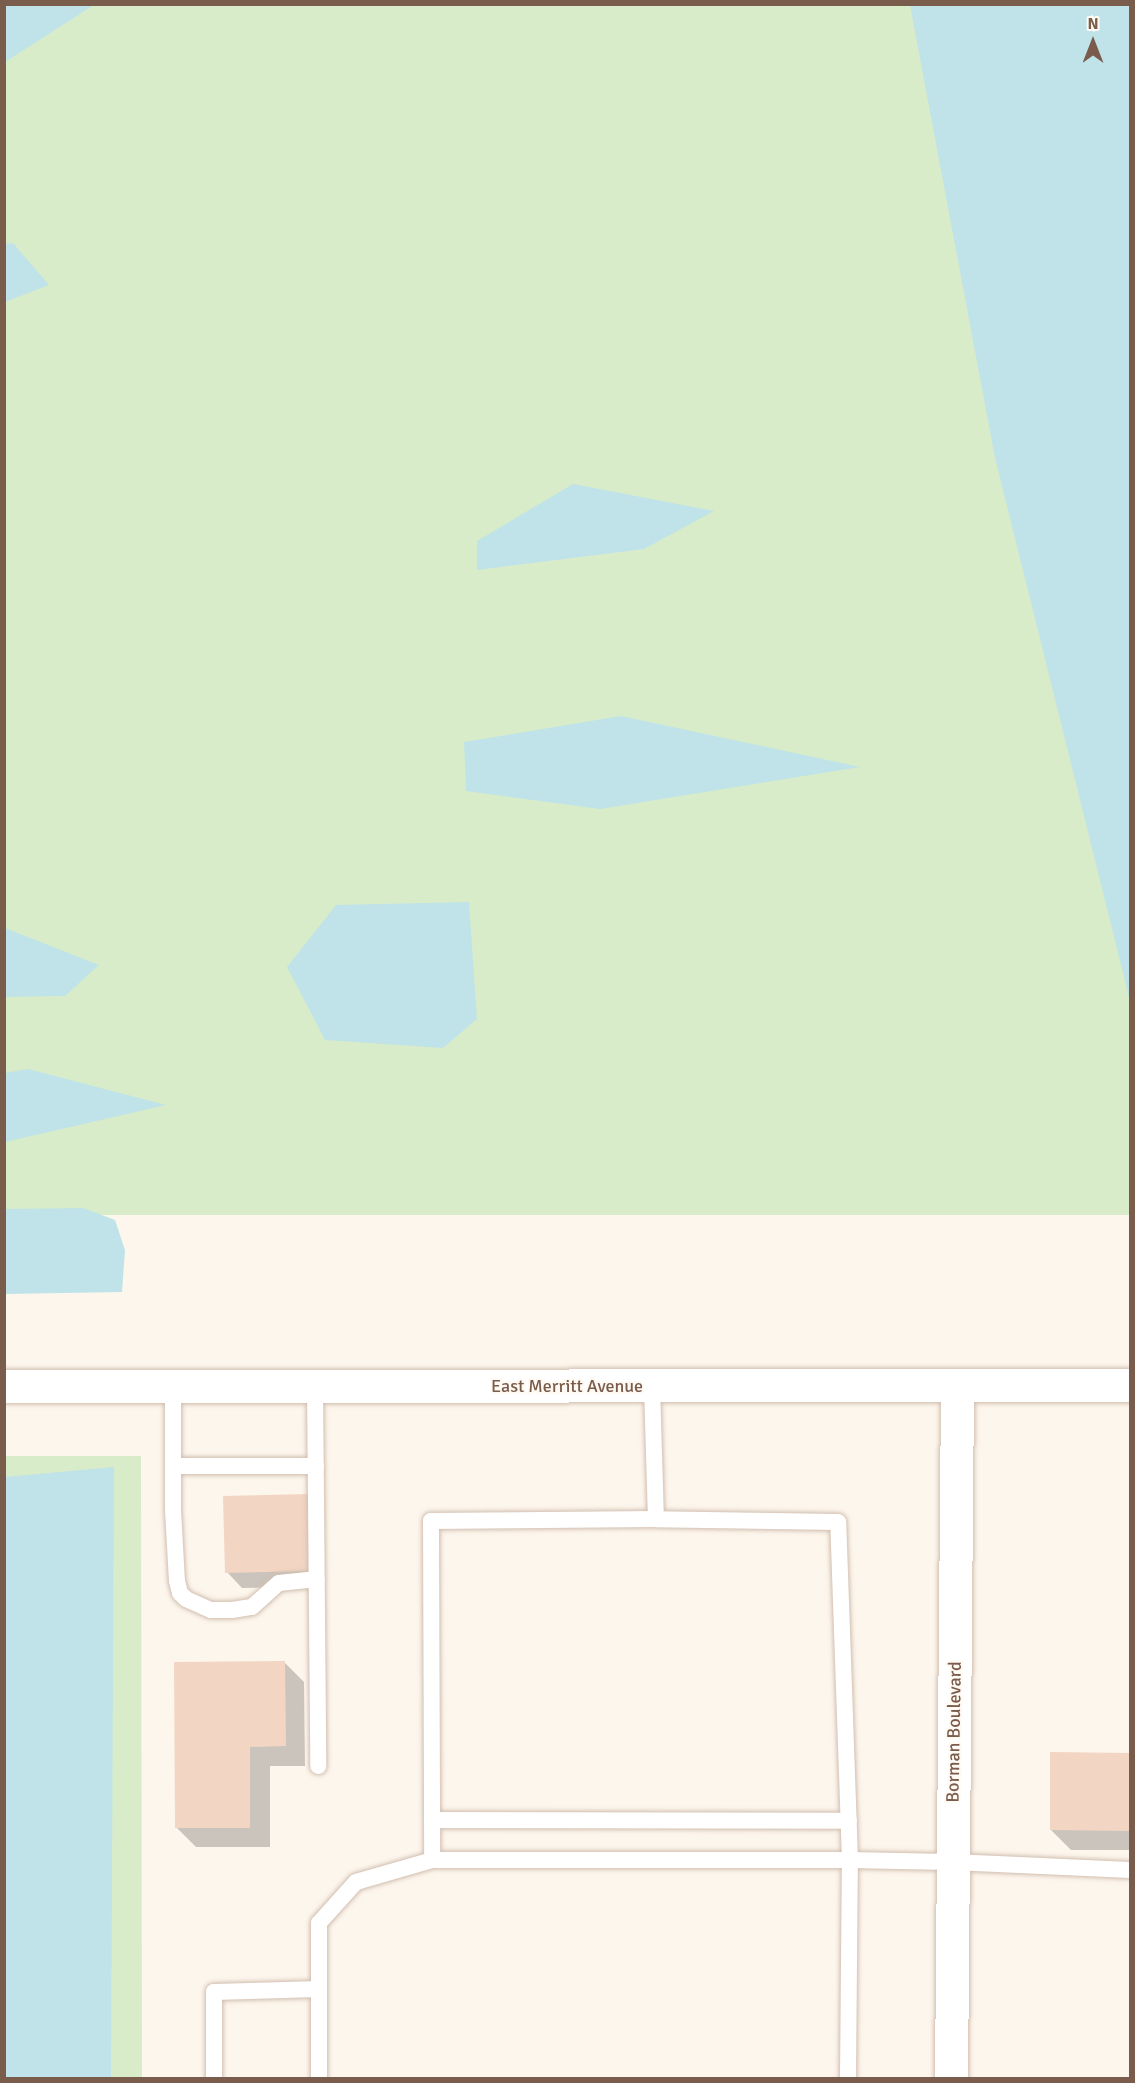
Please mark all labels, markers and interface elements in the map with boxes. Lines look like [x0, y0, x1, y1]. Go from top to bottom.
north arrow [1063, 12, 1123, 72]
text: N [1087, 14, 1099, 34]
street label: East Merritt Avenue [491, 1375, 643, 1397]
street label: Borman Boulevard [942, 1661, 966, 1803]

